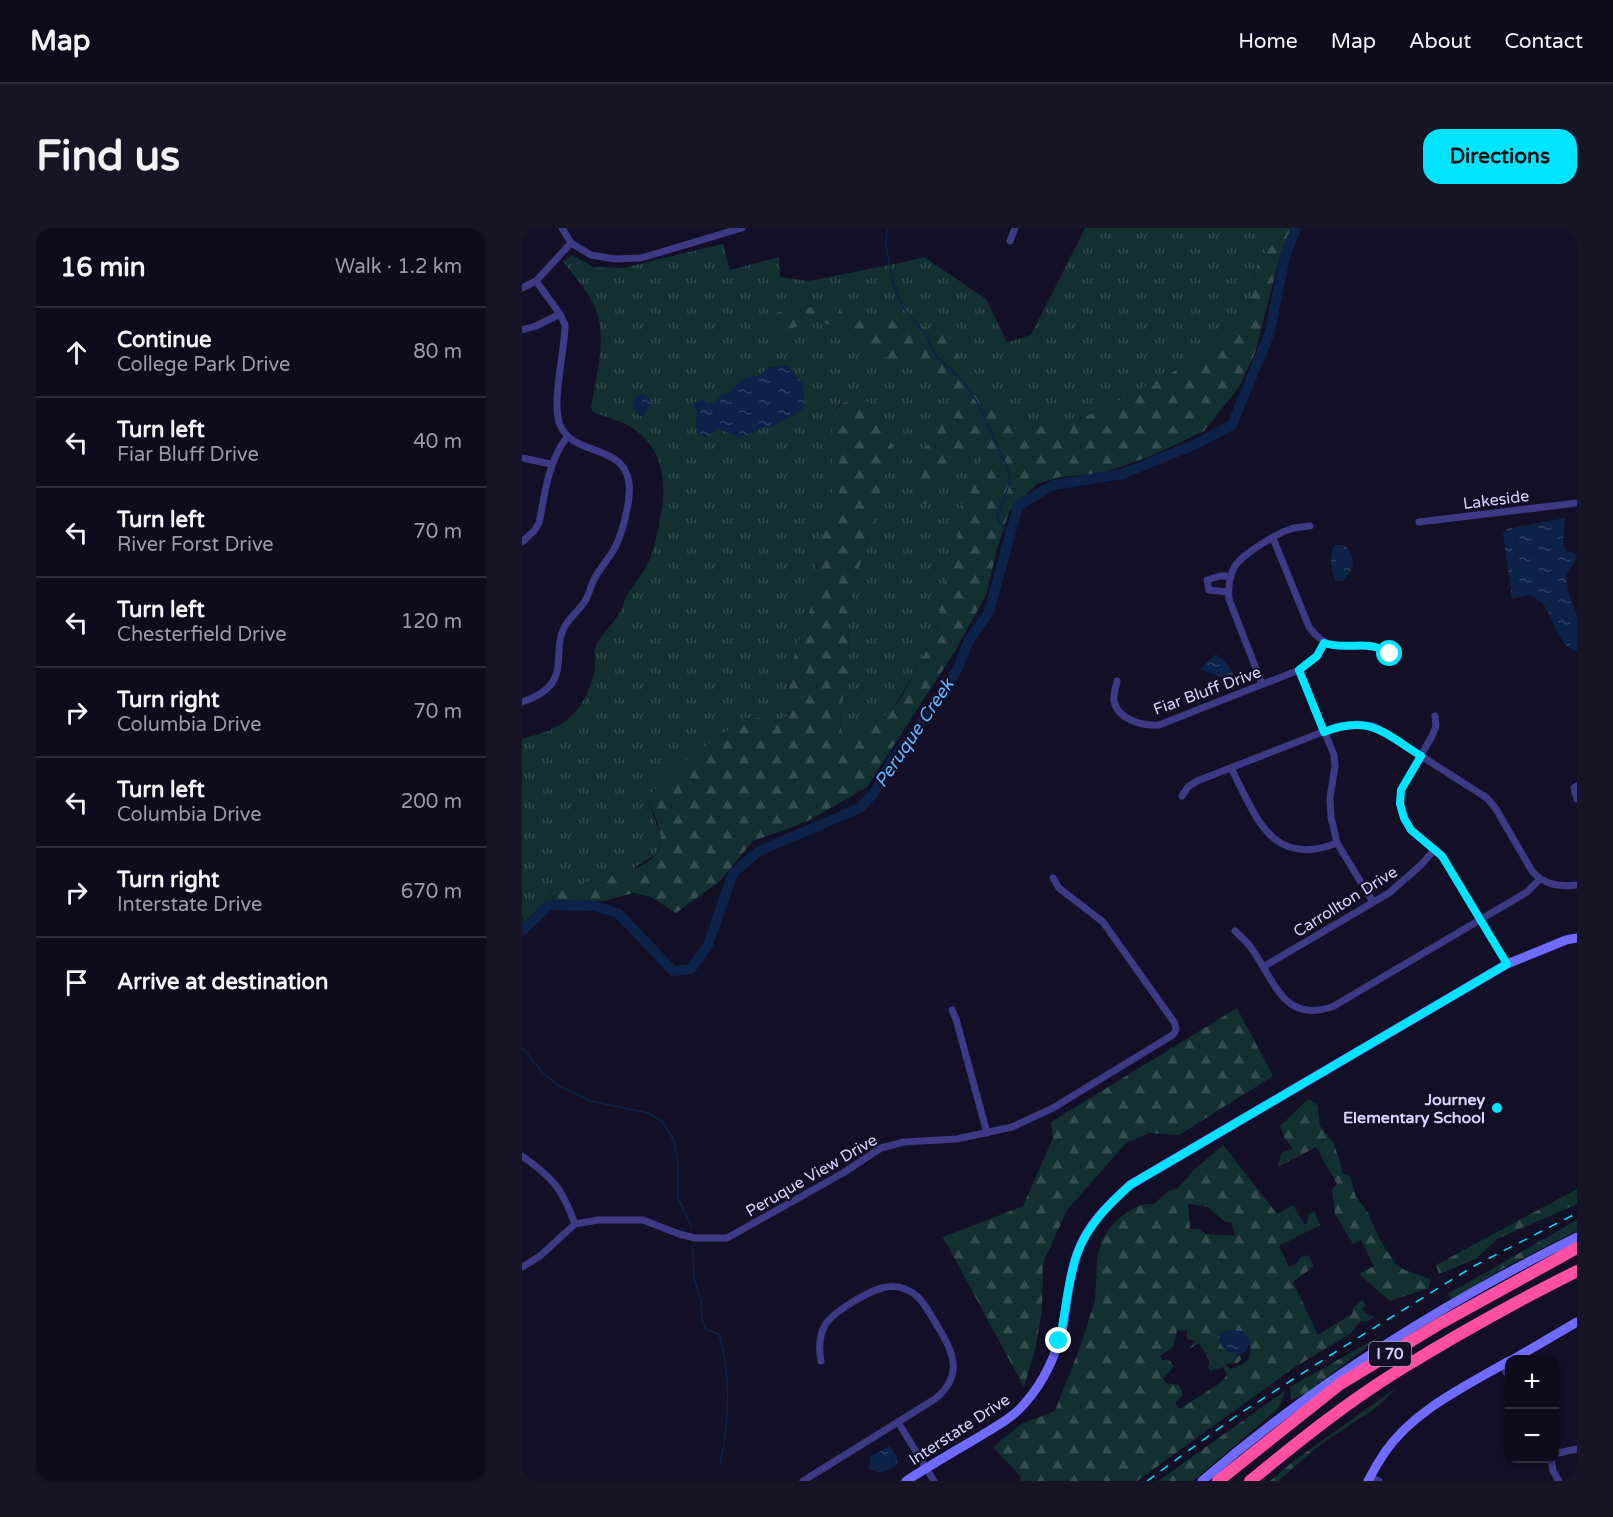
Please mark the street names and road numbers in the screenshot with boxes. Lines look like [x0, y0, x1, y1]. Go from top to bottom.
street label: Lakeside [1462, 486, 1530, 514]
street label: Fiar Bluff Drive [1151, 662, 1264, 720]
street label: Carrollton Drive [1290, 862, 1401, 942]
street label: Peruque View Drive [742, 1130, 881, 1222]
road number: I 70 [1369, 1342, 1411, 1366]
street label: Interstate Drive [905, 1390, 1014, 1470]

